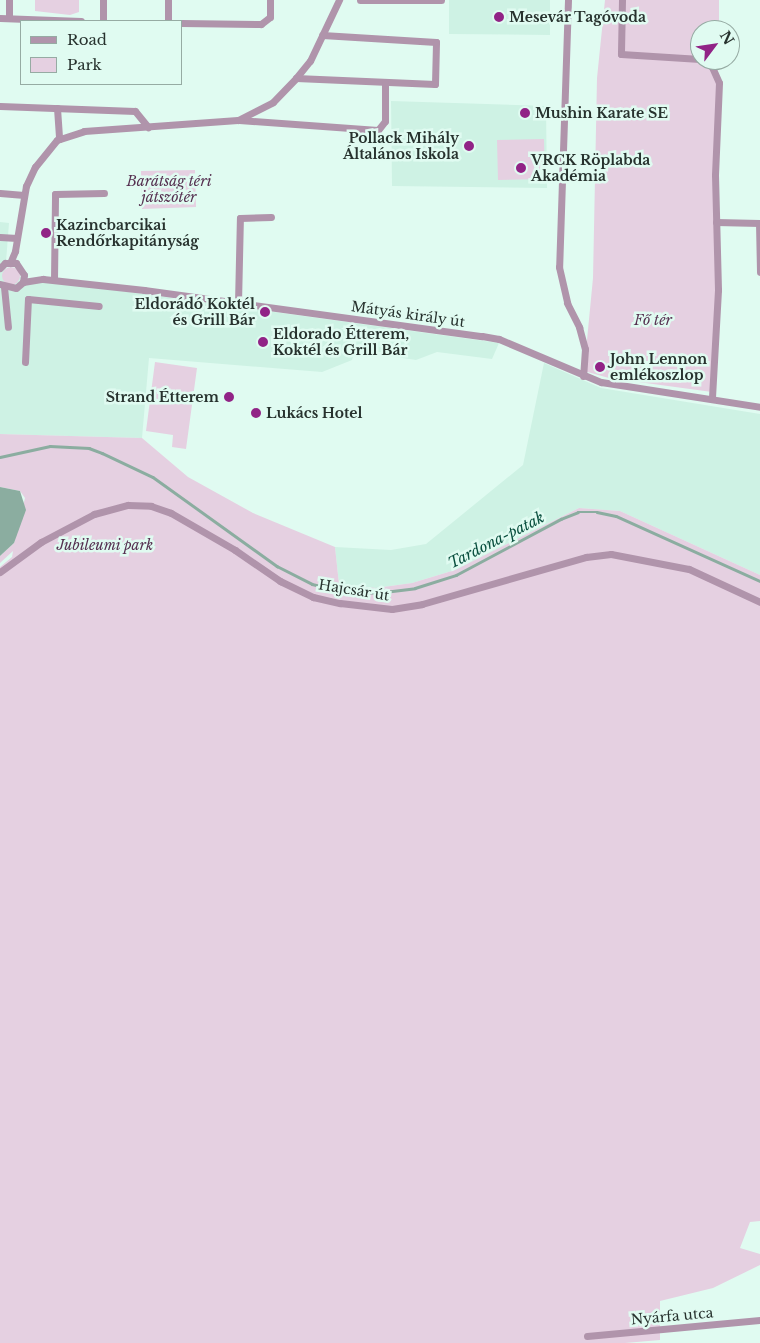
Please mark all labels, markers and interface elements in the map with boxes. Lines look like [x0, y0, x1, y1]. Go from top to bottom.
place label: Mesevár Tagóvoda [509, 9, 647, 25]
marker: Mesevár Tagóvoda [493, 11, 505, 23]
legend [20, 20, 182, 85]
north arrow [690, 20, 740, 70]
text: N [716, 28, 738, 48]
text: Road [67, 30, 107, 49]
text: Park [67, 55, 102, 74]
place label: Mushin Karate SE [535, 105, 668, 121]
marker: Mushin Karate SE [519, 107, 531, 119]
place label: Pollack Mihály Általános Iskola [343, 130, 459, 162]
marker: Pollack Mihály Általános Iskola [463, 140, 475, 152]
place label: VRCK Röplabda Akadémia [531, 152, 651, 184]
marker: VRCK Röplabda Akadémia [515, 162, 527, 174]
park label: Barátság téri játszótér [126, 173, 212, 206]
place label: Kazincbarcikai Rendőrkapitányság [56, 217, 199, 250]
marker: Kazincbarcikai Rendőrkapitányság [40, 227, 52, 239]
place label: Eldorádó Koktél és Grill Bár [135, 296, 255, 328]
street label: Mátyás király út [350, 298, 466, 330]
marker: Eldorádó Koktél és Grill Bár [259, 306, 271, 318]
park label: Fő tér [634, 312, 672, 328]
place label: Eldorado Étterem, Koktél és Grill Bár [273, 326, 409, 358]
marker: Eldorado Étterem, Koktél és Grill Bár [257, 336, 269, 348]
place label: John Lennon emlékoszlop [610, 351, 707, 384]
marker: John Lennon emlékoszlop [594, 361, 606, 373]
place label: Strand Étterem [106, 389, 219, 405]
marker: Strand Étterem [223, 391, 235, 403]
place label: Lukács Hotel [266, 405, 363, 421]
marker: Lukács Hotel [250, 407, 262, 419]
water label: Tardona-patak [445, 508, 547, 572]
park label: Jubileumi park [56, 537, 154, 553]
street label: Hajcsár út [317, 576, 391, 604]
street label: Nyárfa utca [630, 1304, 714, 1328]

